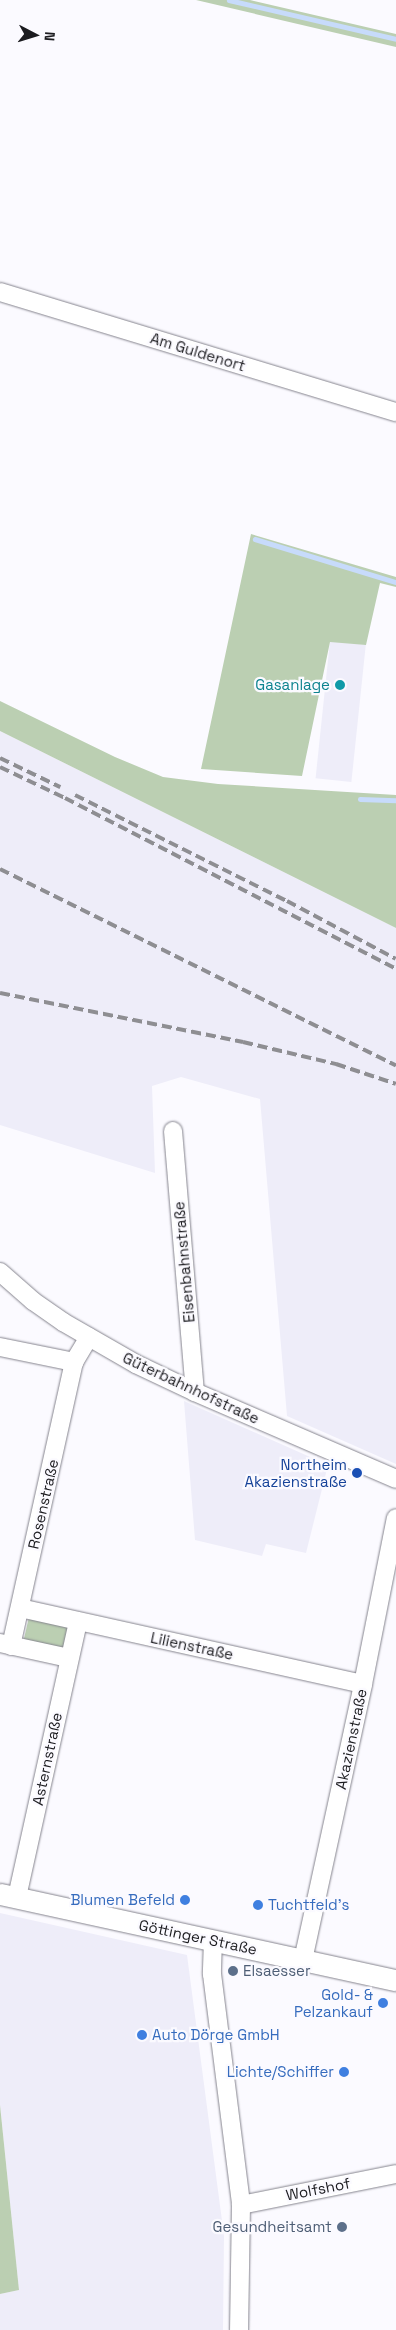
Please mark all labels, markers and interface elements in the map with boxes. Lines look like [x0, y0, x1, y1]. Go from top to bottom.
north arrow [10, 10, 60, 60]
text: N [41, 31, 59, 42]
street label: Am Guldenort [148, 329, 248, 375]
place label: Gasanlage [255, 676, 330, 694]
marker: Gasanlage [334, 679, 346, 691]
street label: Eisenbahnstraße [170, 1201, 198, 1323]
street label: Güterbahnhofstraße [120, 1348, 262, 1428]
place label: Northeim Akazienstraße [245, 1455, 347, 1490]
street label: Rosenstraße [24, 1457, 62, 1551]
marker: Northeim Akazienstraße [351, 1467, 363, 1479]
street label: Lilienstraße [149, 1628, 235, 1664]
street label: Akazienstraße [332, 1687, 370, 1791]
street label: Asternstraße [28, 1711, 66, 1807]
place label: Blumen Befeld [70, 1891, 175, 1909]
marker: Blumen Befeld [179, 1894, 191, 1906]
place label: Tuchtfeld's [268, 1896, 349, 1914]
marker: Tuchtfeld's [252, 1899, 264, 1911]
street label: Göttinger Straße [137, 1916, 259, 1958]
place label: Elsaesser [243, 1962, 311, 1980]
marker: Elsaesser [227, 1965, 239, 1977]
place label: Gold- & Pelzankauf [294, 1985, 373, 2020]
marker: Gold- & Pelzankauf [377, 1997, 389, 2009]
place label: Auto Dörge GmbH [152, 2026, 280, 2044]
marker: Auto Dörge GmbH [136, 2029, 148, 2041]
place label: Lichte/Schiffer [227, 2063, 334, 2081]
marker: Lichte/Schiffer [338, 2066, 350, 2078]
street label: Wolfshof [284, 2174, 352, 2204]
place label: Gesundheitsamt [213, 2218, 332, 2236]
marker: Gesundheitsamt [336, 2221, 348, 2233]

